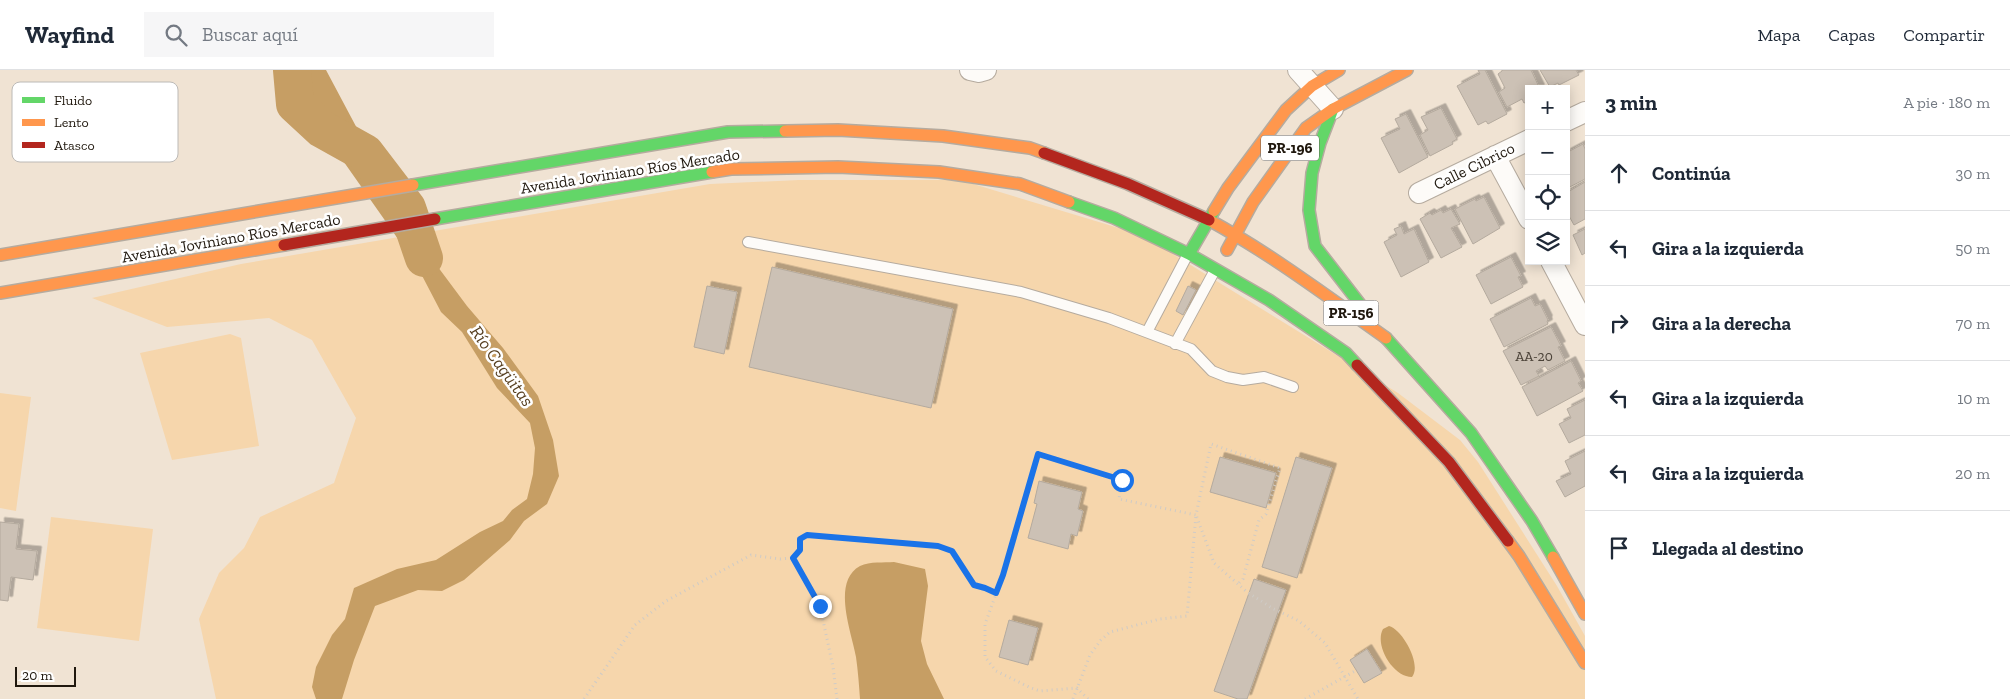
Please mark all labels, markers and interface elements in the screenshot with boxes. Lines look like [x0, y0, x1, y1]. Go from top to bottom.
search box [144, 12, 494, 57]
text: Wayfind [25, 20, 114, 49]
icon: search [162, 21, 190, 49]
text: Buscar aquí [202, 23, 298, 46]
text: Mapa [1757, 24, 1800, 46]
text: Capas [1828, 24, 1875, 46]
text: Compartir [1903, 24, 1985, 46]
legend [12, 82, 178, 162]
map controls [1525, 85, 1570, 265]
button: + [1525, 85, 1570, 130]
text: 3 min [1605, 90, 1657, 115]
text: Fluido [54, 92, 92, 109]
text: A pie · 180 m [1904, 93, 1990, 112]
text: Lento [54, 114, 89, 131]
button: − [1525, 130, 1570, 175]
road number: PR-196 [1261, 136, 1319, 160]
text: Atasco [54, 137, 95, 154]
street label: Calle Cibrico [1430, 138, 1518, 194]
street label: Avenida Joviniano Ríos Mercado [519, 144, 741, 198]
icon: ahead [1605, 159, 1633, 187]
text: Continúa [1652, 162, 1731, 185]
text: 30 m [1956, 164, 1990, 183]
button: locate [1525, 175, 1570, 220]
street label: Avenida Joviniano Ríos Mercado [120, 209, 342, 267]
button: layers [1525, 220, 1570, 265]
icon: left [1605, 234, 1633, 262]
text: Gira a la izquierda [1652, 237, 1804, 260]
text: 50 m [1955, 239, 1990, 258]
road number: PR-156 [1324, 300, 1378, 326]
icon: right [1605, 309, 1633, 337]
text: Gira a la derecha [1652, 312, 1791, 335]
text: 70 m [1956, 314, 1990, 333]
water label: Río Cagüitas [465, 321, 539, 411]
house number: AA-20 [1515, 348, 1553, 365]
icon: left [1605, 384, 1633, 412]
text: Gira a la izquierda [1652, 387, 1804, 410]
text: 10 m [1957, 389, 1990, 408]
icon: left [1605, 459, 1633, 487]
text: Gira a la izquierda [1652, 462, 1804, 485]
text: 20 m [1955, 464, 1990, 483]
route start [1111, 469, 1134, 492]
icon: arrive [1605, 534, 1633, 562]
text: Llegada al destino [1652, 537, 1803, 560]
route end [809, 595, 832, 618]
scale bar [15, 664, 76, 687]
text: 20 m [22, 667, 53, 684]

